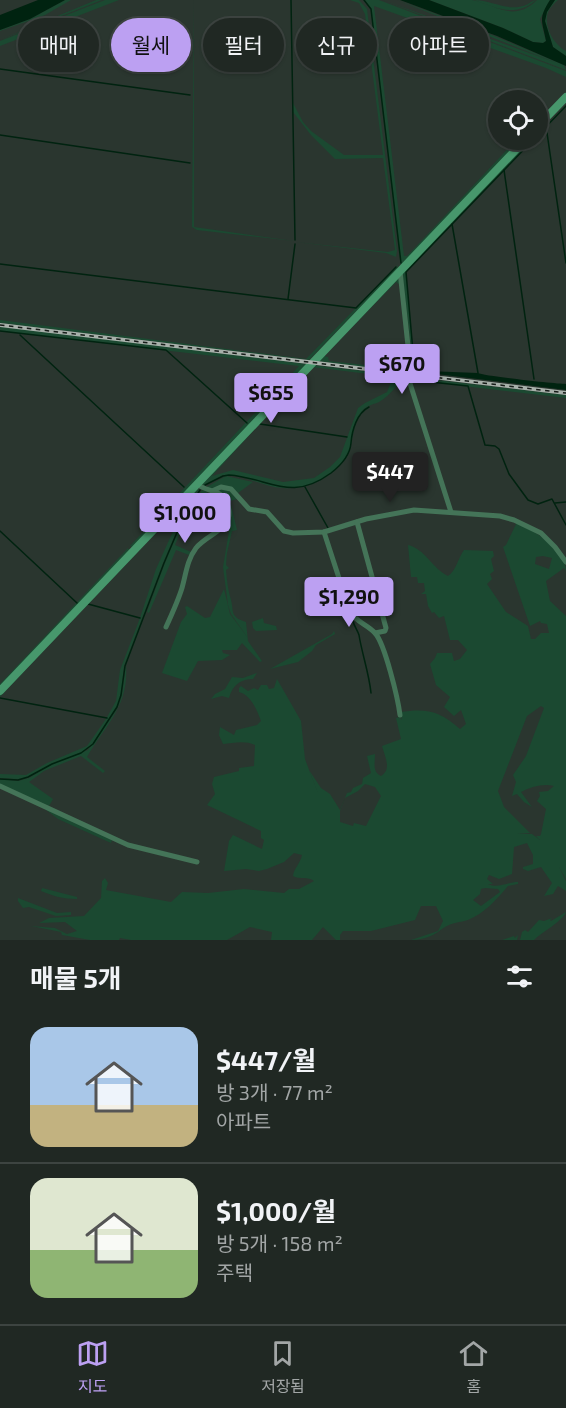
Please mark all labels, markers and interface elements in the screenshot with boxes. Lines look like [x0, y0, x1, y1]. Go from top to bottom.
chip: 매매 [18, 18, 99, 72]
chip: 월세 [111, 18, 191, 72]
chip: 필터 [203, 18, 284, 72]
chip: 신규 [296, 18, 377, 72]
chip: 아파트 [389, 18, 489, 72]
map controls [488, 90, 548, 150]
button: locate [488, 90, 548, 150]
pin: $670 [366, 344, 438, 395]
text: $670 [379, 351, 425, 375]
pin: $655 [235, 373, 307, 424]
text: $655 [248, 380, 294, 404]
pin: $447 [354, 452, 426, 503]
text: $447 [366, 459, 414, 483]
pin: $1,000 [136, 493, 234, 544]
text: $1,000 [154, 500, 216, 524]
pin: $1,290 [300, 577, 398, 628]
text: $1,290 [318, 584, 380, 608]
icon: filters [503, 960, 536, 993]
text: 매물 5개 [30, 962, 122, 993]
text: $447/월 [216, 1044, 316, 1075]
icon: home [78, 1051, 150, 1123]
text: 방 3개 · 77 m² [216, 1080, 333, 1104]
text: 아파트 [216, 1109, 271, 1133]
text: $1,000/월 [216, 1195, 336, 1226]
icon: home [78, 1202, 150, 1274]
text: 방 5개 · 158 m² [216, 1231, 343, 1255]
text: 주택 [216, 1260, 253, 1284]
tab: 지도 [76, 1337, 109, 1397]
tab: 저장됨 [261, 1337, 305, 1397]
tab: 홈 [457, 1337, 490, 1397]

